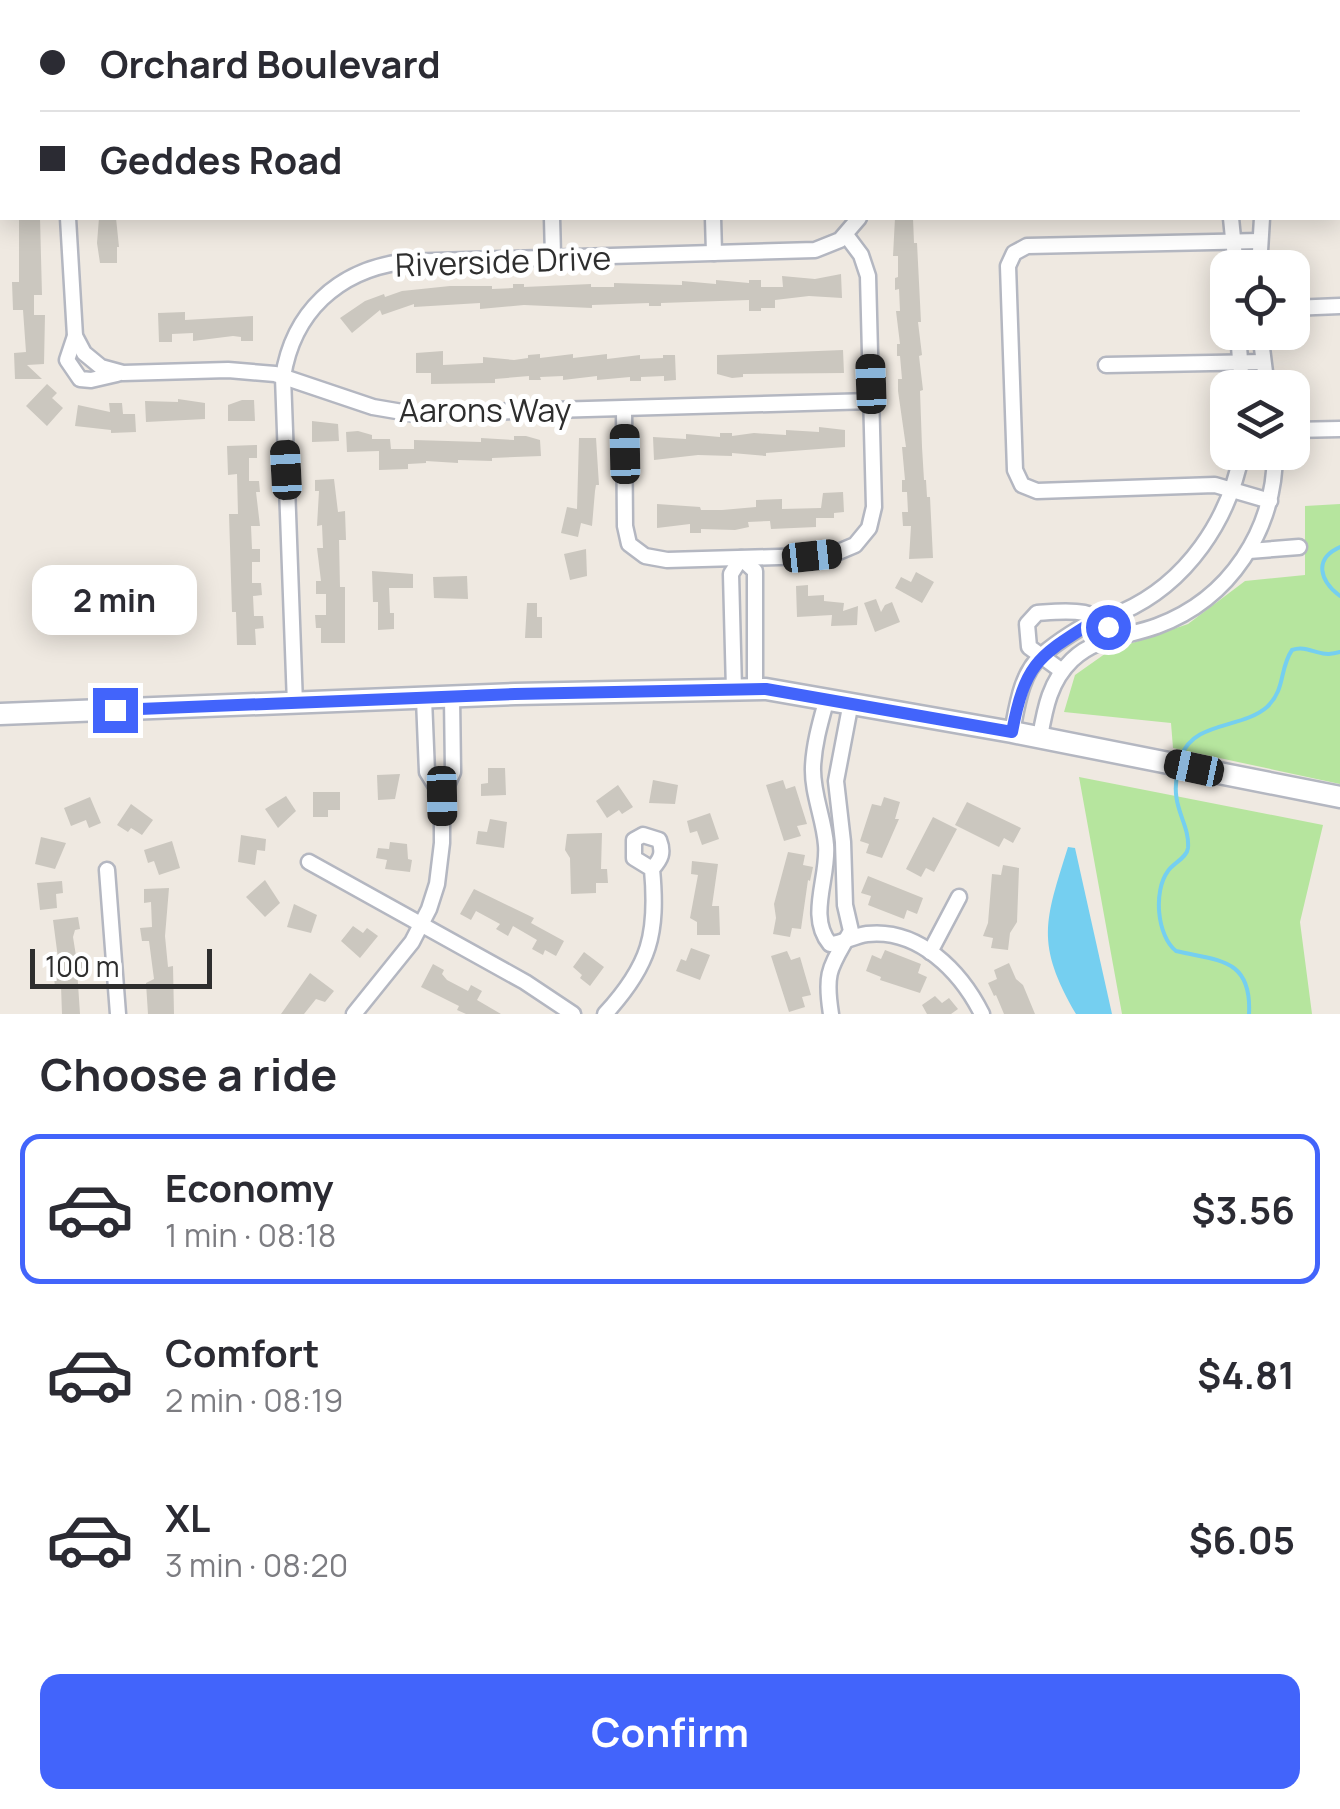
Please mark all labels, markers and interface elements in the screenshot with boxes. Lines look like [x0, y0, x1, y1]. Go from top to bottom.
text: Orchard Boulevard [100, 37, 441, 89]
text: Geddes Road [100, 133, 343, 185]
street label: Riverside Drive [394, 235, 612, 287]
map controls [1210, 250, 1310, 470]
button: locate [1210, 250, 1310, 350]
car [855, 353, 887, 415]
button: layers [1210, 370, 1310, 470]
street label: Aarons Way [399, 388, 571, 432]
car [609, 424, 641, 484]
car [269, 439, 303, 501]
car [781, 538, 843, 574]
callout: 2 min [32, 565, 198, 635]
text: 2 min [73, 578, 156, 622]
route start [1086, 605, 1131, 650]
route end [93, 688, 138, 733]
car [1162, 747, 1226, 789]
car [426, 766, 458, 826]
scale bar [30, 944, 212, 988]
text: 100 m [45, 947, 119, 985]
text: Choose a ride [40, 1043, 337, 1105]
text: Economy [165, 1161, 334, 1213]
icon: car [45, 1164, 135, 1254]
text: $3.56 [1192, 1183, 1295, 1235]
text: 1 min · 08:18 [165, 1213, 336, 1257]
text: Comfort [165, 1326, 319, 1378]
icon: car [45, 1329, 135, 1419]
text: $4.81 [1197, 1348, 1295, 1400]
text: 2 min · 08:19 [165, 1378, 343, 1422]
text: XL [165, 1491, 210, 1543]
icon: car [45, 1494, 135, 1584]
text: $6.05 [1189, 1513, 1295, 1565]
text: 3 min · 08:20 [165, 1543, 348, 1587]
button: Confirm [40, 1674, 1300, 1789]

